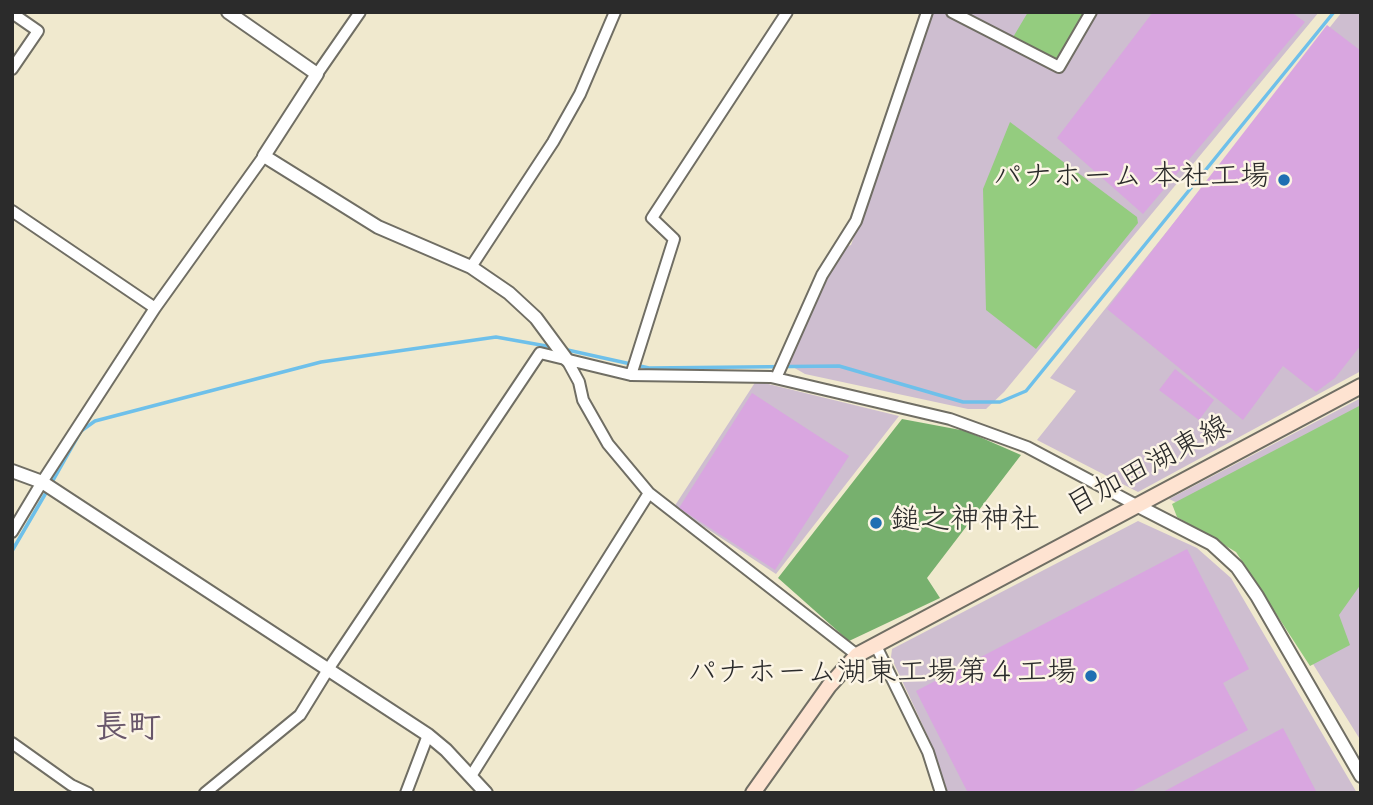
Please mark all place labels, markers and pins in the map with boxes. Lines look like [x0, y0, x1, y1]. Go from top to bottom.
place label: パナホーム 本社工場 [993, 162, 1270, 198]
marker: パナホーム 本社工場 [1276, 172, 1292, 188]
place label: 鎚之神神社 [890, 505, 1040, 541]
marker: 鎚之神神社 [868, 515, 884, 531]
place label: パナホーム湖東工場第４工場 [687, 658, 1077, 694]
marker: パナホーム湖東工場第４工場 [1083, 668, 1099, 684]

